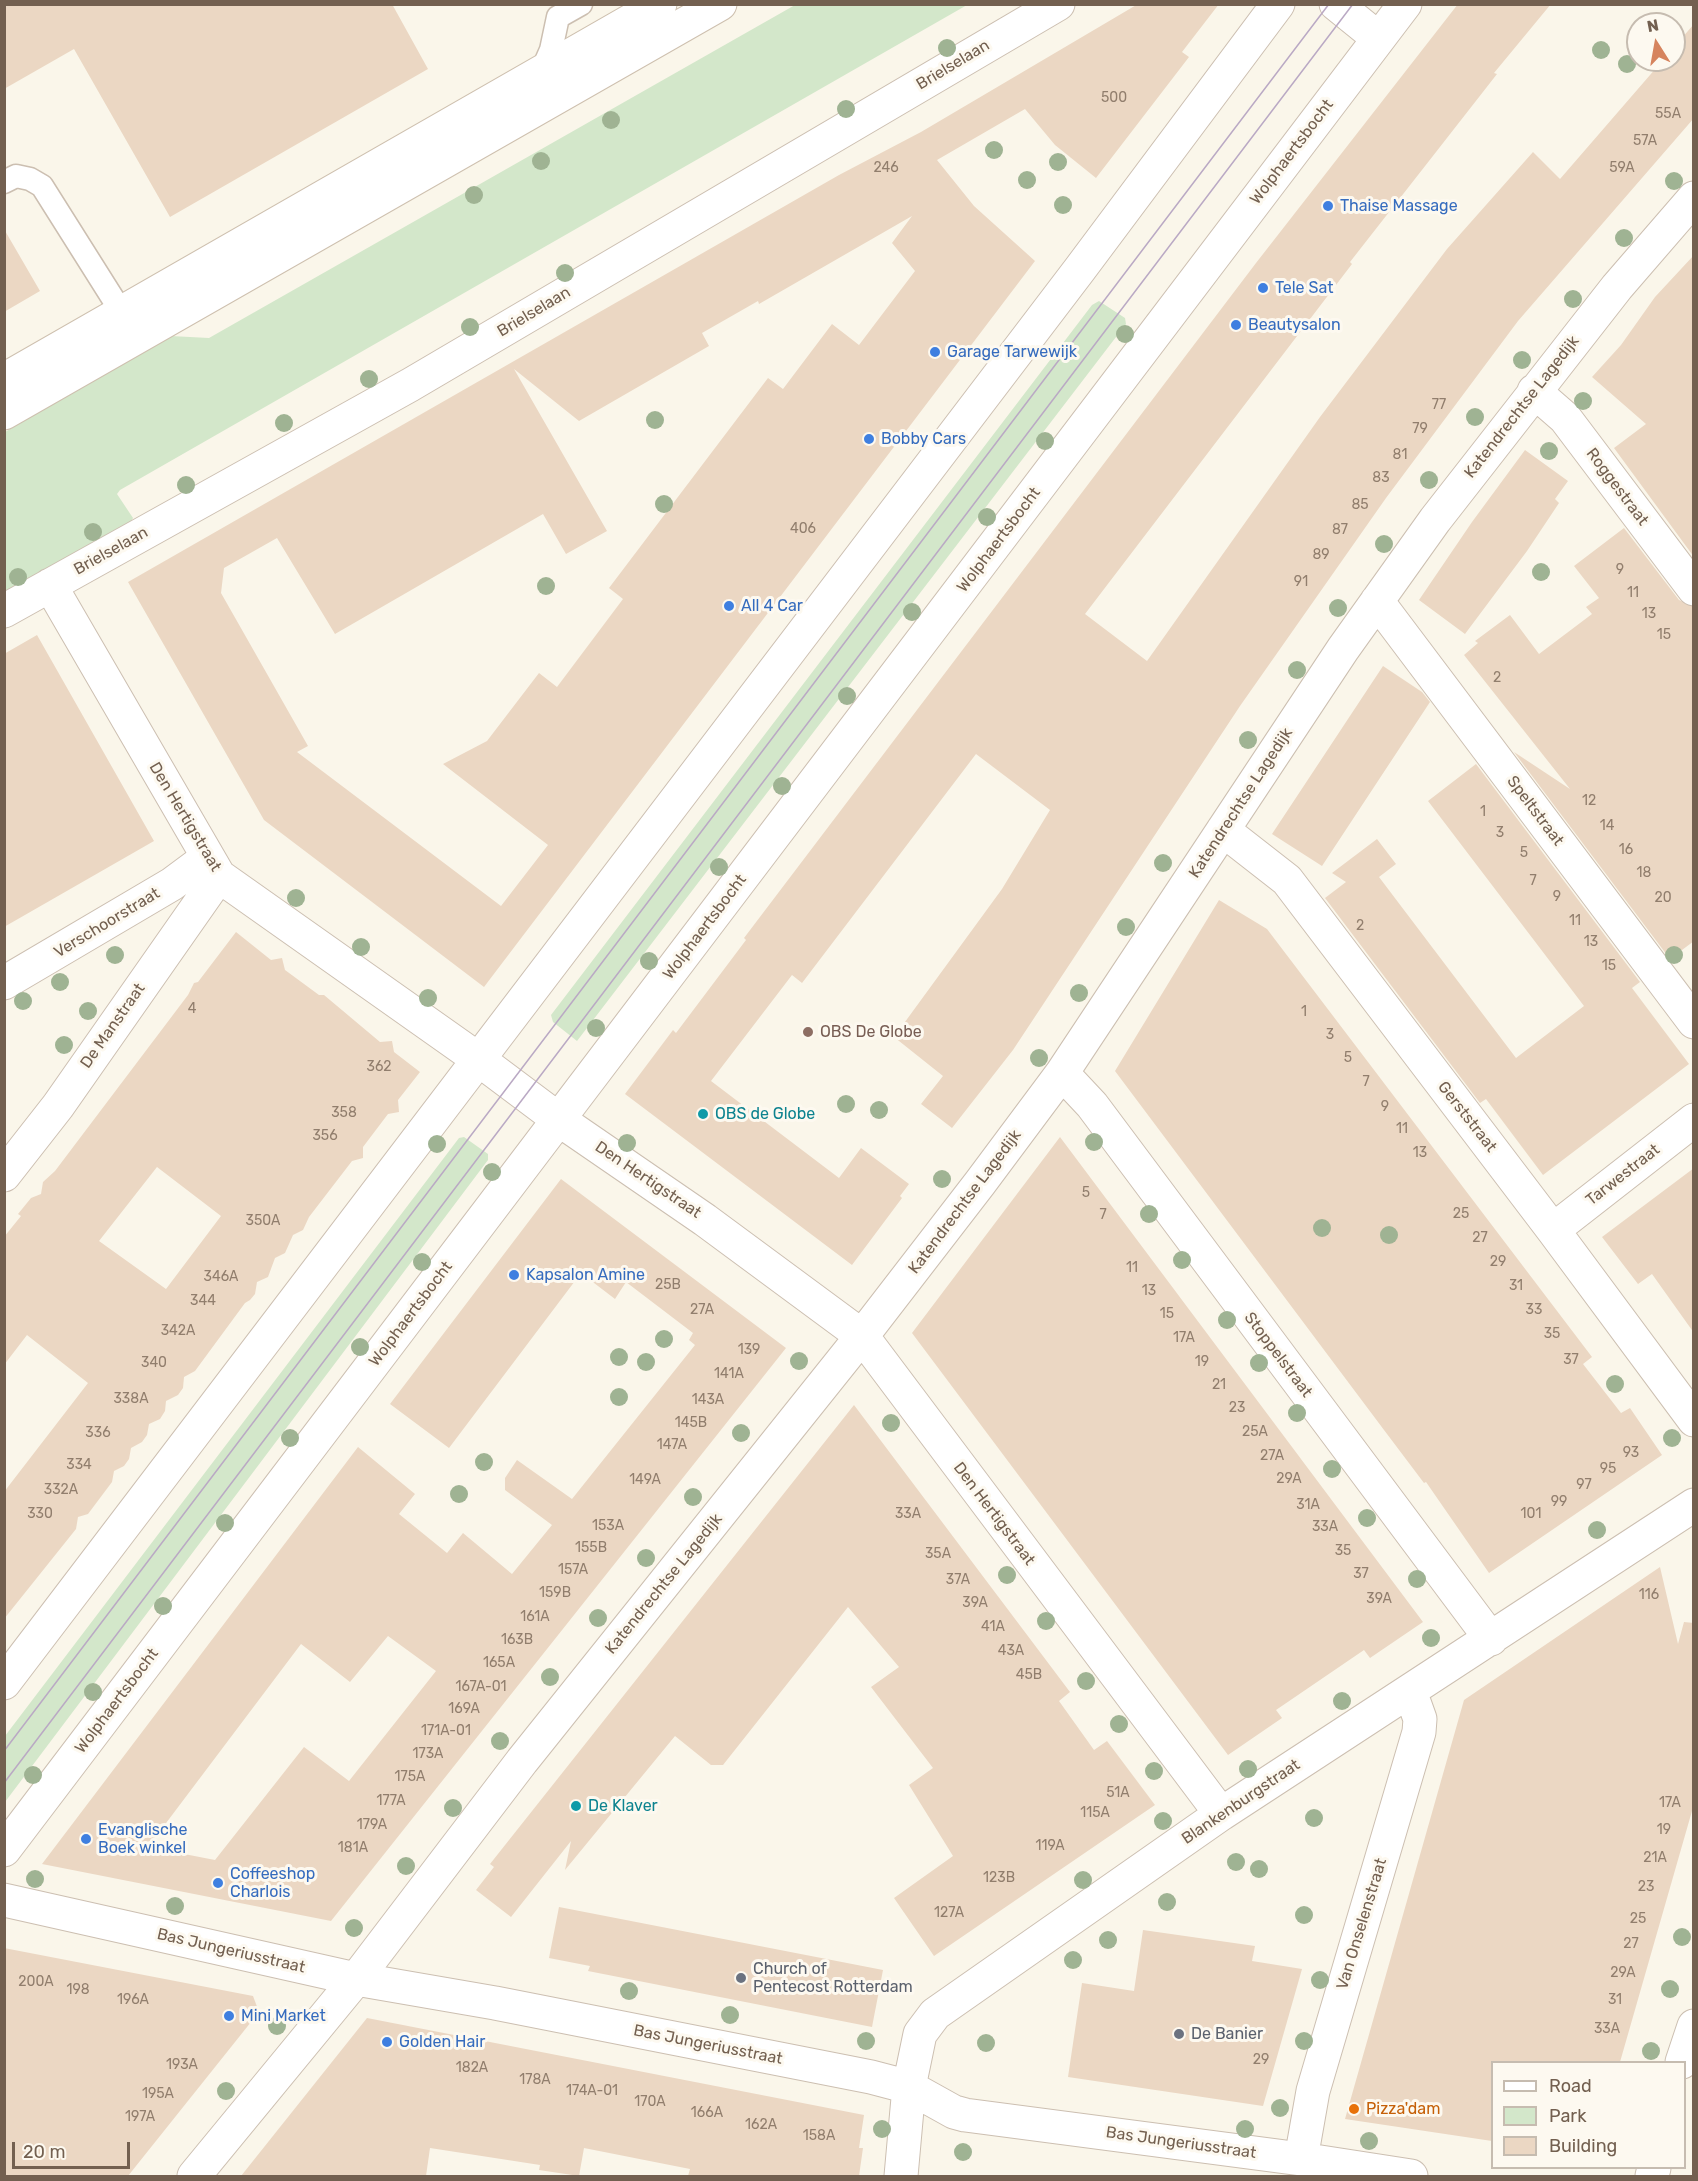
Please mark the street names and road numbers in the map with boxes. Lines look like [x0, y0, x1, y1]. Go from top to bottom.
street label: Brielselaan [913, 36, 993, 94]
street label: Wolphaertsbocht [1246, 96, 1338, 208]
street label: Brielselaan [494, 283, 574, 341]
street label: Katendrechtse Lagedijk [1460, 332, 1584, 482]
street label: Roggestraat [1582, 445, 1652, 529]
street label: Wolphaertsbocht [953, 484, 1045, 596]
street label: Brielselaan [71, 523, 151, 579]
street label: Katendrechtse Lagedijk [1185, 724, 1297, 882]
street label: Den Hertigstraat [145, 759, 225, 875]
street label: Speltstraat [1502, 772, 1568, 850]
street label: Wolphaertsbocht [659, 871, 751, 983]
street label: Verschoorstraat [51, 884, 163, 962]
street label: De Manstraat [77, 980, 149, 1072]
street label: Gerststraat [1433, 1078, 1501, 1156]
street label: Katendrechtse Lagedijk [905, 1126, 1025, 1278]
street label: Den Hertigstraat [591, 1137, 705, 1223]
street label: Tarwestraat [1582, 1140, 1664, 1210]
street label: Wolphaertsbocht [365, 1258, 457, 1370]
street label: Stoppelstraat [1240, 1309, 1316, 1401]
street label: Den Hertigstraat [949, 1459, 1039, 1569]
street label: Katendrechtse Lagedijk [601, 1510, 727, 1658]
street label: Wolphaertsbocht [71, 1645, 163, 1757]
street label: Blankenburgstraat [1178, 1755, 1304, 1849]
street label: Van Onselenstraat [1333, 1856, 1391, 1992]
street label: Bas Jungeriusstraat [155, 1925, 307, 1977]
street label: Bas Jungeriusstraat [632, 2021, 784, 2069]
street label: Bas Jungeriusstraat [1105, 2123, 1257, 2163]

